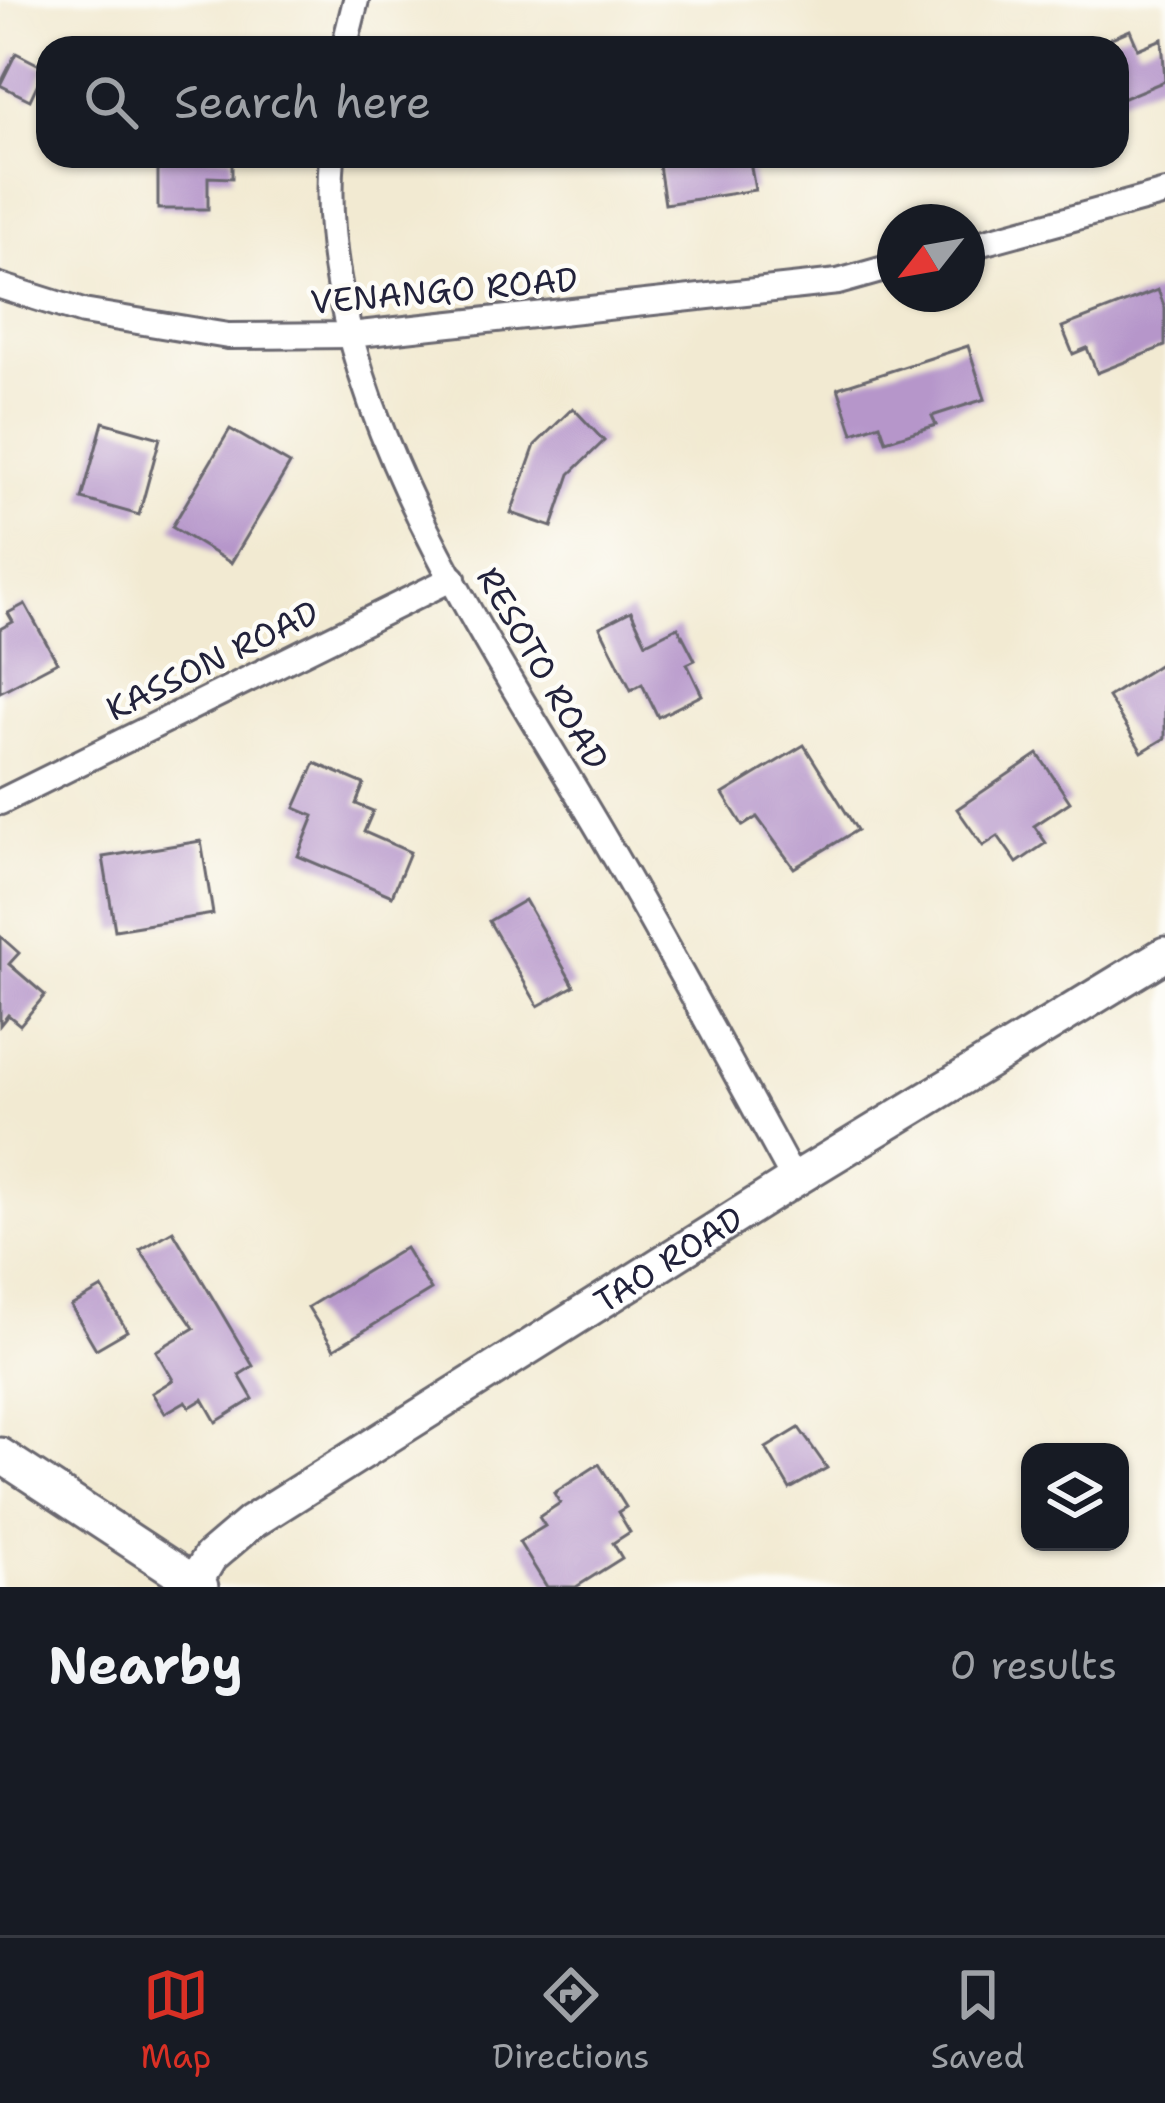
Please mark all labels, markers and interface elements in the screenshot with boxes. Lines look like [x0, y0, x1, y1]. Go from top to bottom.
search box [36, 36, 1129, 168]
icon: search [78, 69, 144, 135]
text: Search here [174, 72, 431, 132]
north arrow [877, 204, 985, 312]
street label: VENANGO ROAD [309, 256, 579, 325]
street label: RESOTO ROAD [466, 559, 619, 778]
street label: KASSON ROAD [99, 590, 326, 731]
street label: TAO ROAD [586, 1196, 752, 1323]
map controls [1021, 1443, 1129, 1551]
button: layers [1021, 1443, 1129, 1551]
text: Nearby [48, 1631, 243, 1699]
text: 0 results [950, 1639, 1117, 1691]
tab: Map [141, 1962, 211, 2079]
tab: Directions [492, 1962, 650, 2079]
tab: Saved [931, 1962, 1024, 2079]

